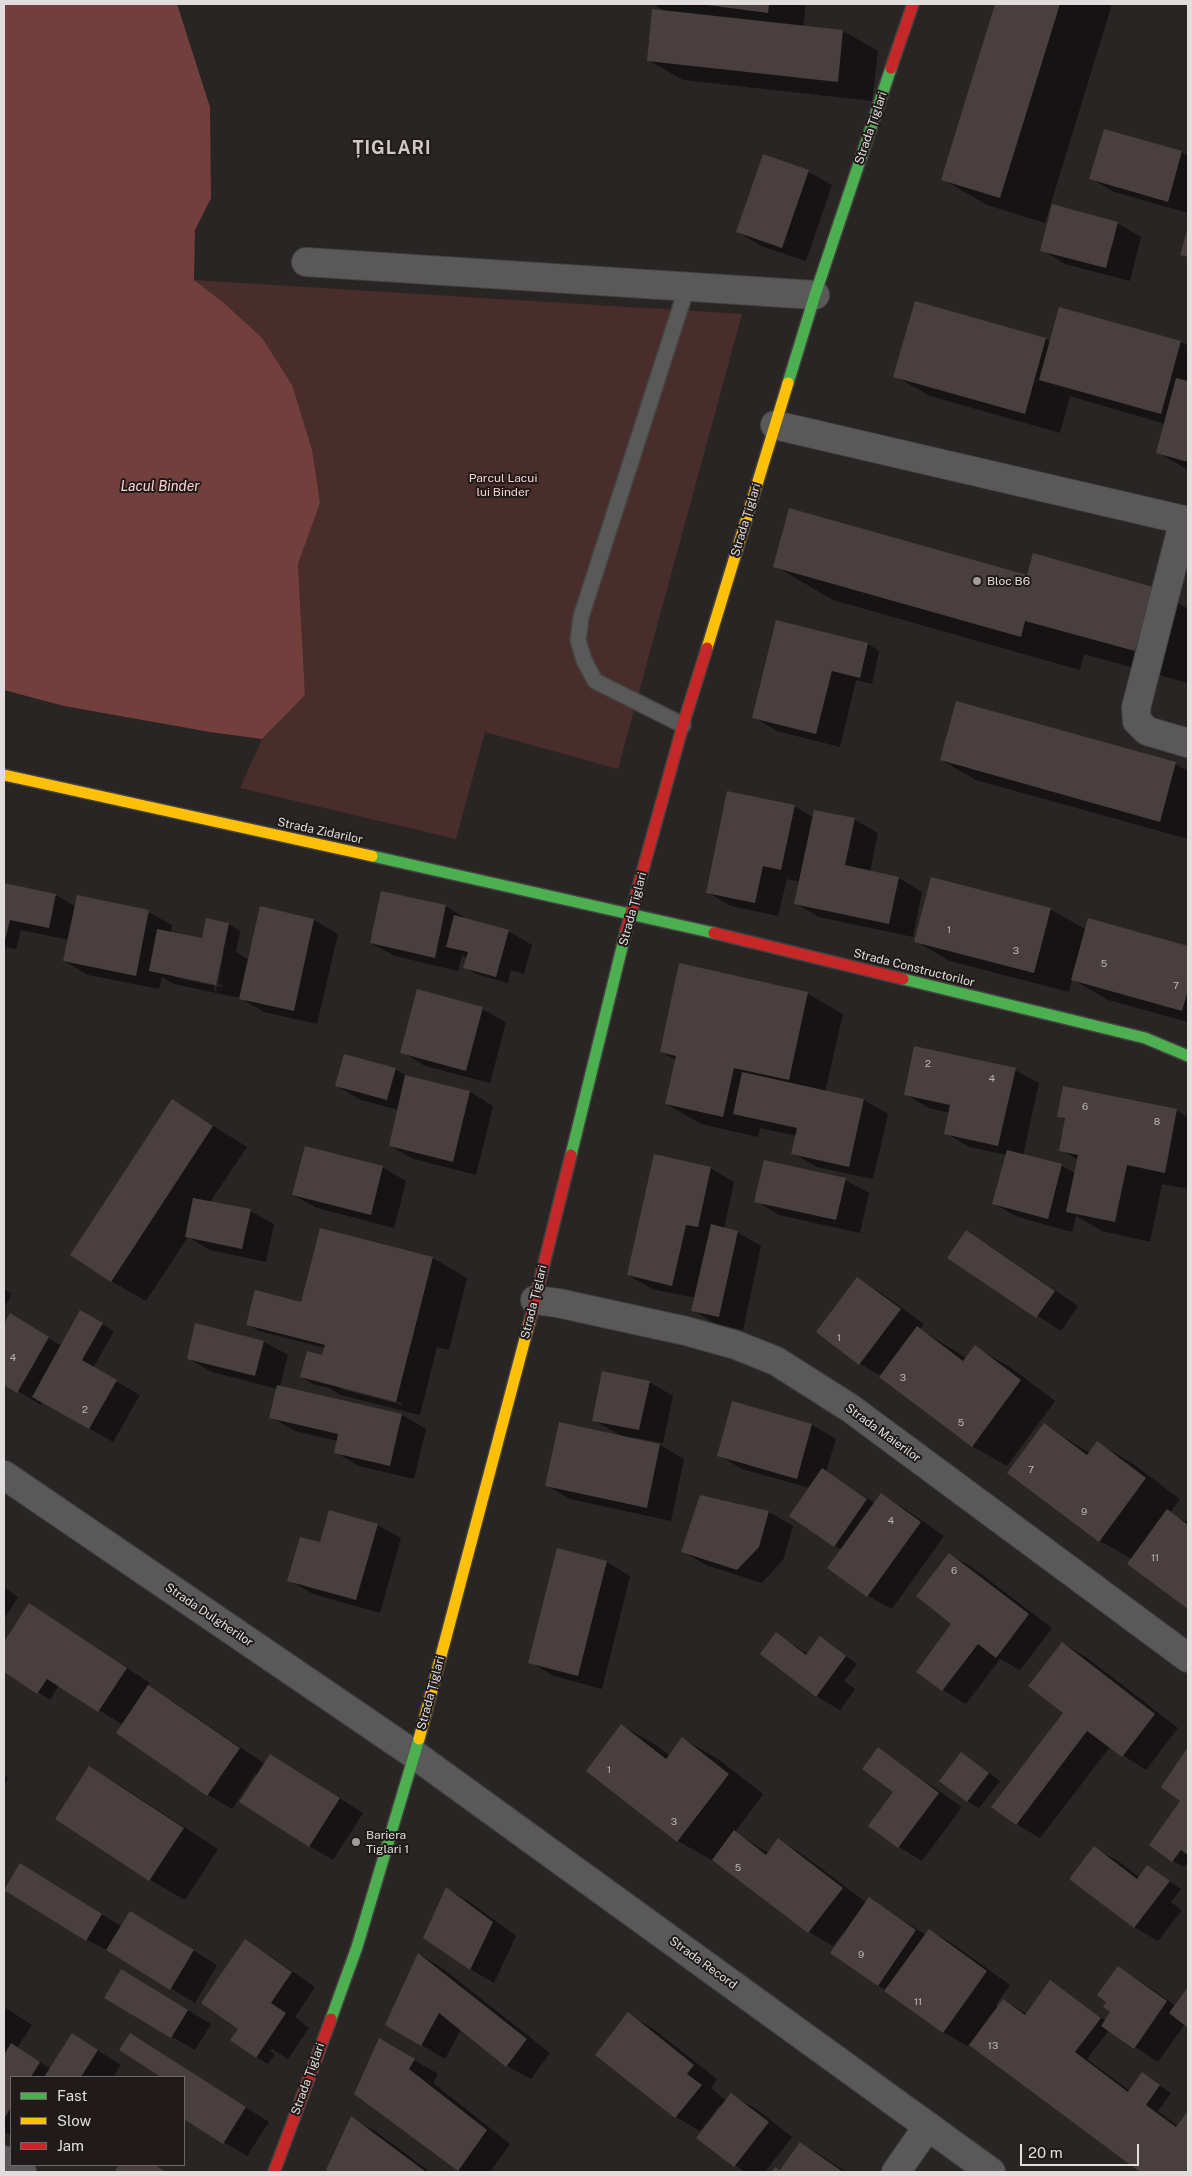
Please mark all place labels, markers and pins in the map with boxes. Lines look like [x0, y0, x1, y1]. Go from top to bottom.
place label: Bloc B6 [987, 574, 1030, 588]
marker: Bloc B6 [971, 575, 983, 587]
place label: Bariera Tiglari 1 [366, 1828, 409, 1856]
marker: Bariera Tiglari 1 [350, 1836, 362, 1848]

